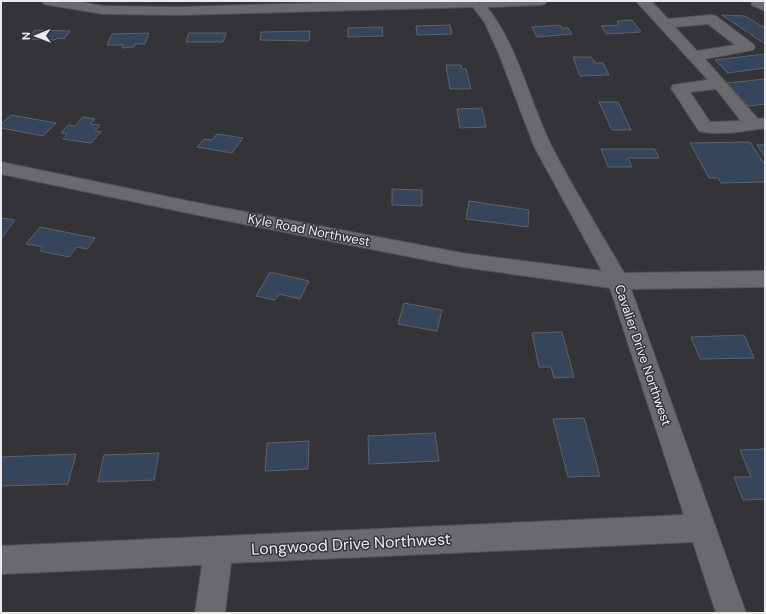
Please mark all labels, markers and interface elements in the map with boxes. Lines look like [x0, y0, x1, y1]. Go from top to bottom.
north arrow [16, 16, 56, 56]
text: N [19, 32, 33, 40]
street label: Kyle Road Northwest [246, 210, 372, 250]
street label: Cavalier Drive Northwest [611, 282, 675, 428]
street label: Longwood Drive Northwest [251, 528, 451, 560]

